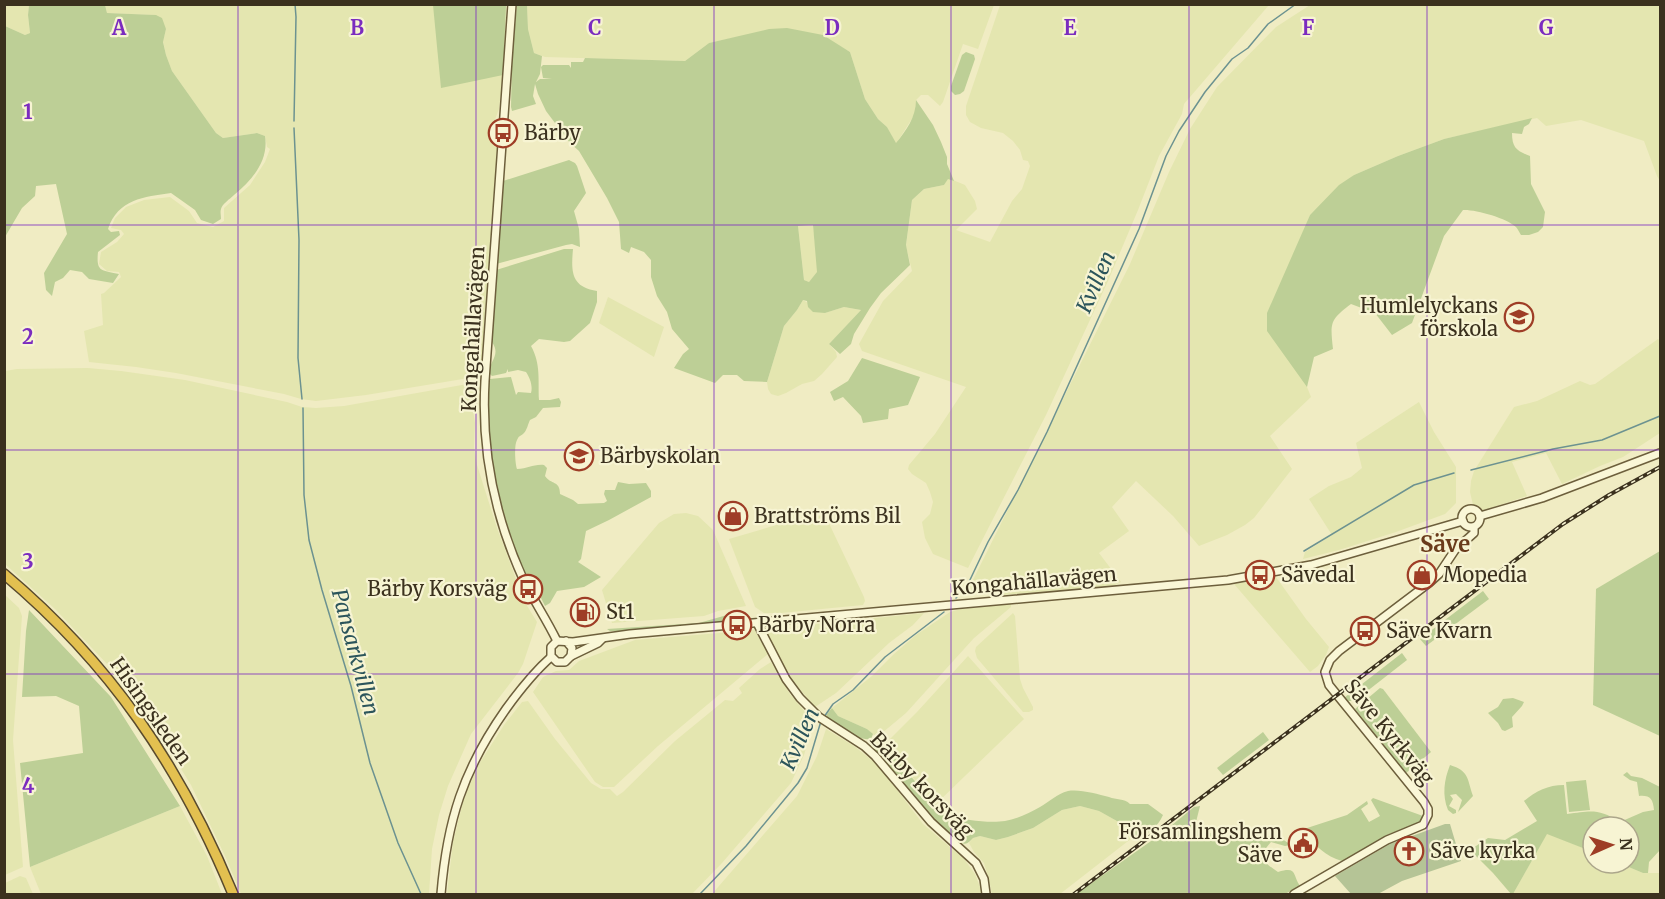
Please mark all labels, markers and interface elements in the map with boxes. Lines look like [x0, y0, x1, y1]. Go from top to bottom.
text: A [111, 15, 127, 40]
text: B [350, 15, 364, 40]
text: C [588, 15, 602, 40]
text: D [824, 15, 840, 40]
text: E [1063, 15, 1077, 40]
text: F [1302, 15, 1315, 40]
text: G [1539, 15, 1554, 40]
text: 1 [23, 99, 33, 124]
bus stop icon: Bärby [487, 117, 519, 149]
place label: Bärby [524, 120, 581, 145]
street label: Kongahällavägen [456, 245, 489, 412]
water label: Kvillen [1070, 247, 1121, 318]
place label: Humlelyckans förskola [1360, 293, 1498, 341]
school or university icon: Humlelyckans förskola [1503, 301, 1535, 333]
text: 2 [22, 324, 34, 349]
school or university icon: Bärbyskolan [563, 440, 595, 472]
place label: Bärbyskolan [600, 443, 720, 468]
shop icon: Brattströms Bil [717, 500, 749, 532]
place label: Brattströms Bil [754, 503, 901, 528]
district label: Säve [1420, 530, 1470, 558]
text: 3 [22, 549, 34, 574]
bus stop icon: Sävedal [1244, 559, 1276, 591]
shop icon: Mopedia [1406, 559, 1438, 591]
street label: Kongahällavägen [950, 561, 1118, 600]
place label: Sävedal [1281, 562, 1355, 587]
place label: Mopedia [1443, 562, 1527, 587]
bus stop icon: Bärby Korsväg [512, 573, 544, 605]
place label: Bärby Korsväg [367, 576, 507, 601]
water label: Pansarkvillen [326, 586, 385, 718]
fuel station icon: St1 [569, 596, 601, 628]
place label: St1 [606, 599, 634, 624]
bus stop icon: Bärby Norra [721, 609, 753, 641]
place label: Bärby Norra [758, 612, 875, 637]
bus stop icon: Säve Kvarn [1349, 615, 1381, 647]
place label: Säve Kvarn [1386, 618, 1492, 643]
street label: Hisingsleden [105, 652, 198, 769]
street label: Säve Kyrkväg [1339, 674, 1440, 790]
water label: Kvillen [774, 704, 825, 775]
street label: Bärby korsväg [865, 726, 979, 843]
text: 4 [22, 773, 35, 798]
north arrow [1581, 815, 1641, 875]
place label: Församlingshem Säve [1119, 819, 1282, 867]
public building icon: Församlingshem Säve [1287, 827, 1319, 859]
church icon: Säve kyrka [1393, 835, 1425, 867]
text: N [1616, 837, 1636, 851]
place label: Säve kyrka [1430, 838, 1536, 863]

